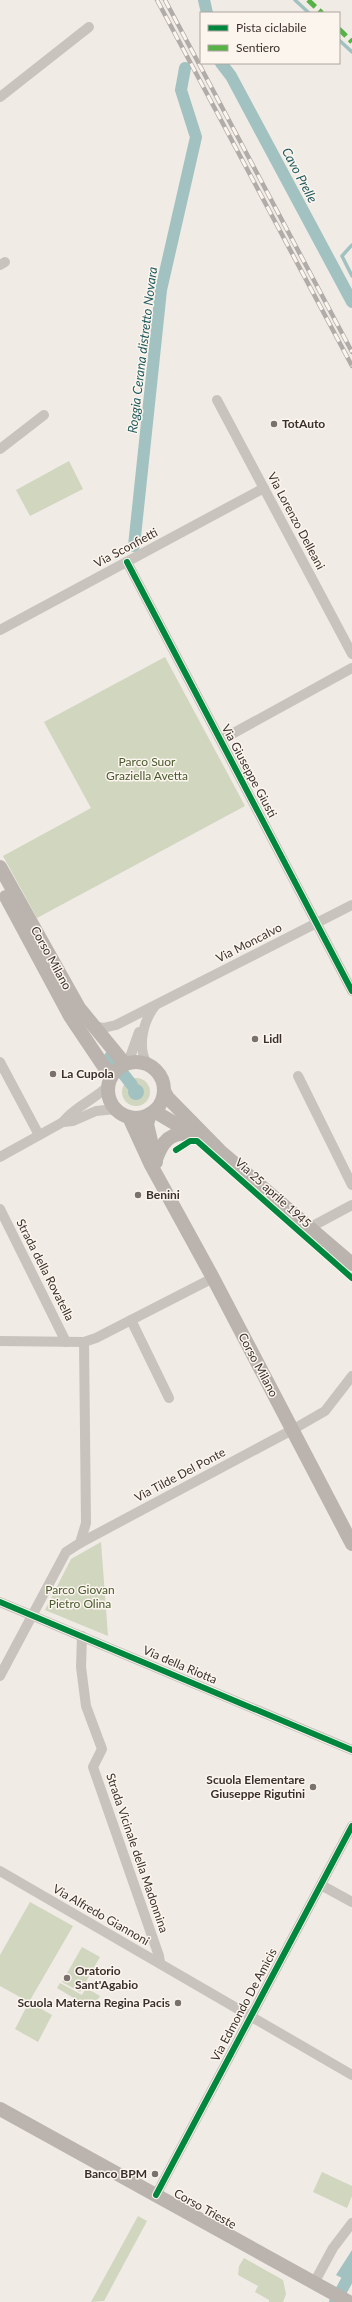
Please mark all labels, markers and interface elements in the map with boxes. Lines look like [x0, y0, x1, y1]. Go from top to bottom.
legend [200, 12, 340, 64]
text: Pista ciclabile [236, 20, 307, 35]
text: Sentiero [236, 40, 280, 55]
water label: Cavo Prelle [279, 145, 321, 205]
water label: Roggia Cerana distretto Novara [124, 265, 160, 434]
place label: TotAuto [282, 416, 325, 431]
marker: TotAuto [269, 419, 279, 429]
street label: Via Lorenzo Delleani [265, 470, 328, 572]
street label: Via Sconfietti [91, 525, 160, 571]
street label: Via Giuseppe Giusti [218, 722, 280, 820]
park label: Parco Suor Graziella Avetta [106, 754, 188, 783]
street label: Via Moncalvo [213, 919, 284, 966]
street label: Corso Milano [28, 923, 75, 992]
place label: Lidl [263, 1031, 282, 1046]
marker: Lidl [250, 1034, 260, 1044]
place label: La Cupola [61, 1066, 114, 1081]
marker: La Cupola [48, 1069, 58, 1079]
street label: Via 25 aprile 1945 [232, 1155, 314, 1231]
place label: Benini [146, 1187, 180, 1202]
marker: Benini [133, 1190, 143, 1200]
street label: Strada della Rovatella [13, 1216, 78, 1323]
street label: Corso Milano [235, 1330, 282, 1400]
street label: Via Tilde Del Ponte [132, 1444, 228, 1505]
park label: Parco Giovan Pietro Olina [45, 1582, 115, 1611]
street label: Via della Riotta [141, 1642, 220, 1687]
street label: Strada Vicinale della Madonnina [103, 1771, 172, 1935]
place label: Scuola Elementare Giuseppe Rigutini [206, 1772, 306, 1801]
marker: Scuola Elementare Giuseppe Rigutini [308, 1782, 318, 1792]
street label: Via Alfredo Giannoni [50, 1881, 152, 1948]
street label: Via Edmondo De Amicis [207, 1946, 280, 2064]
place label: Oratorio Sant'Agabio [75, 1963, 138, 1992]
marker: Oratorio Sant'Agabio [62, 1973, 72, 1983]
place label: Scuola Materna Regina Pacis [17, 1995, 170, 2010]
marker: Scuola Materna Regina Pacis [173, 1998, 183, 2008]
place label: Banco BPM [84, 2166, 147, 2181]
marker: Banco BPM [150, 2169, 160, 2179]
street label: Corso Trieste [171, 2185, 239, 2232]

